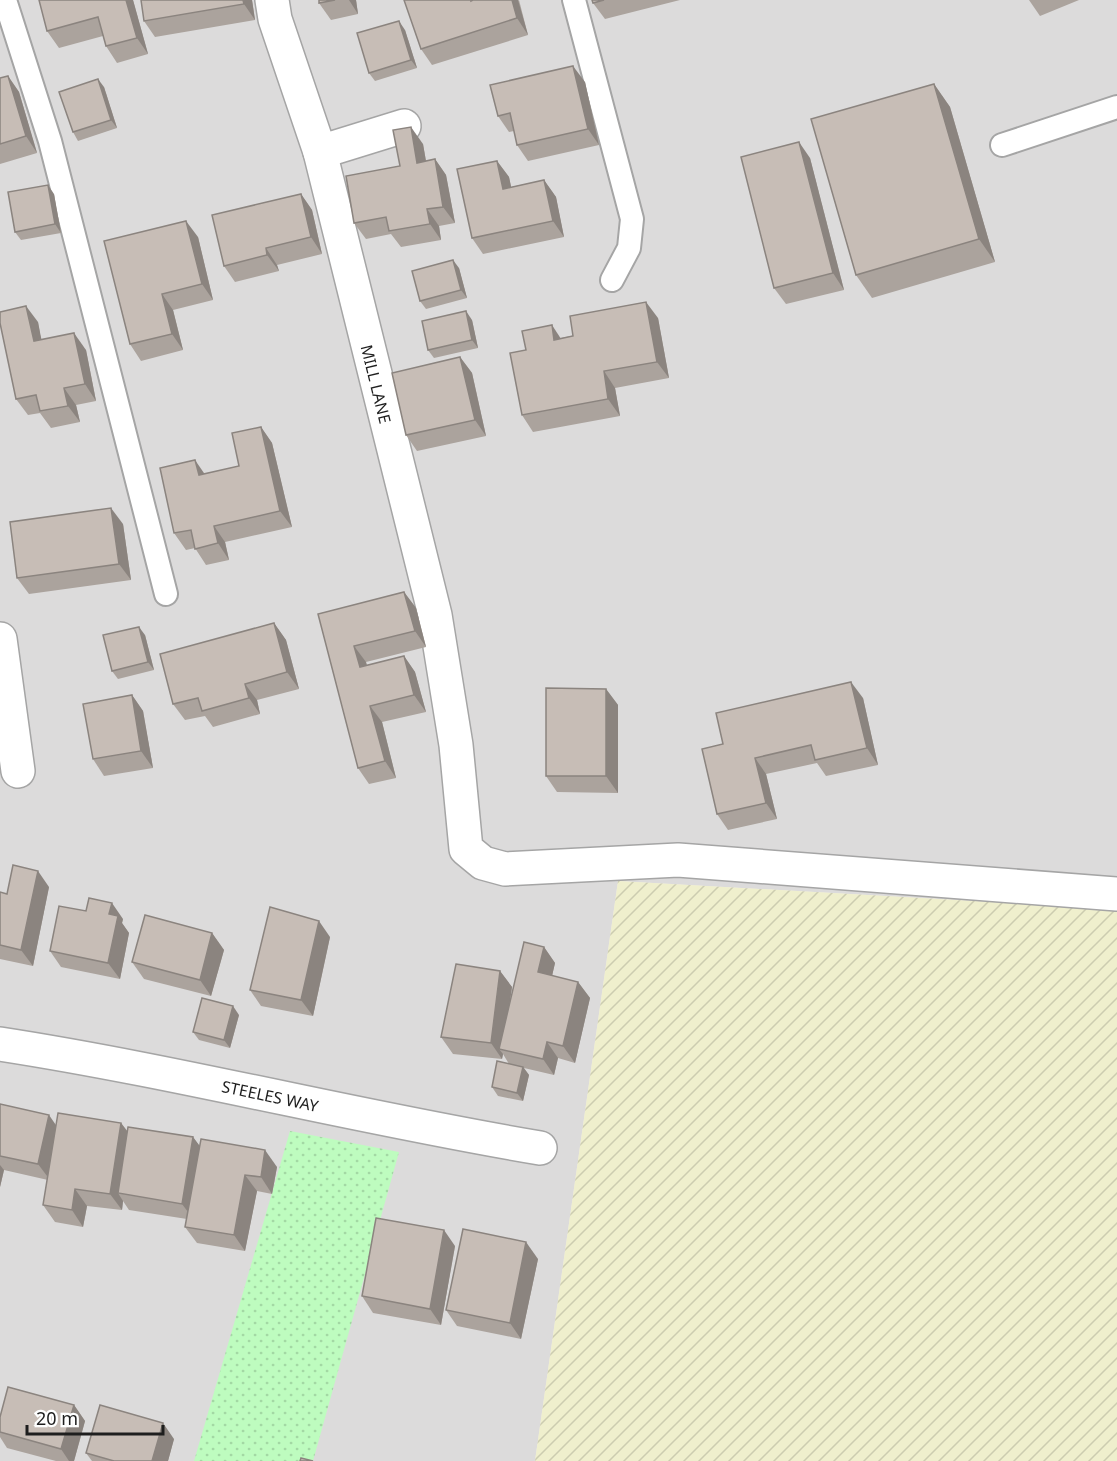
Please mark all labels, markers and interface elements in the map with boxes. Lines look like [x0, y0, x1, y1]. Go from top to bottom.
street label: MILL LANE [356, 342, 396, 426]
street label: STEELES WAY [220, 1075, 321, 1117]
scale bar [27, 1398, 164, 1436]
text: 20 m [36, 1406, 78, 1430]

